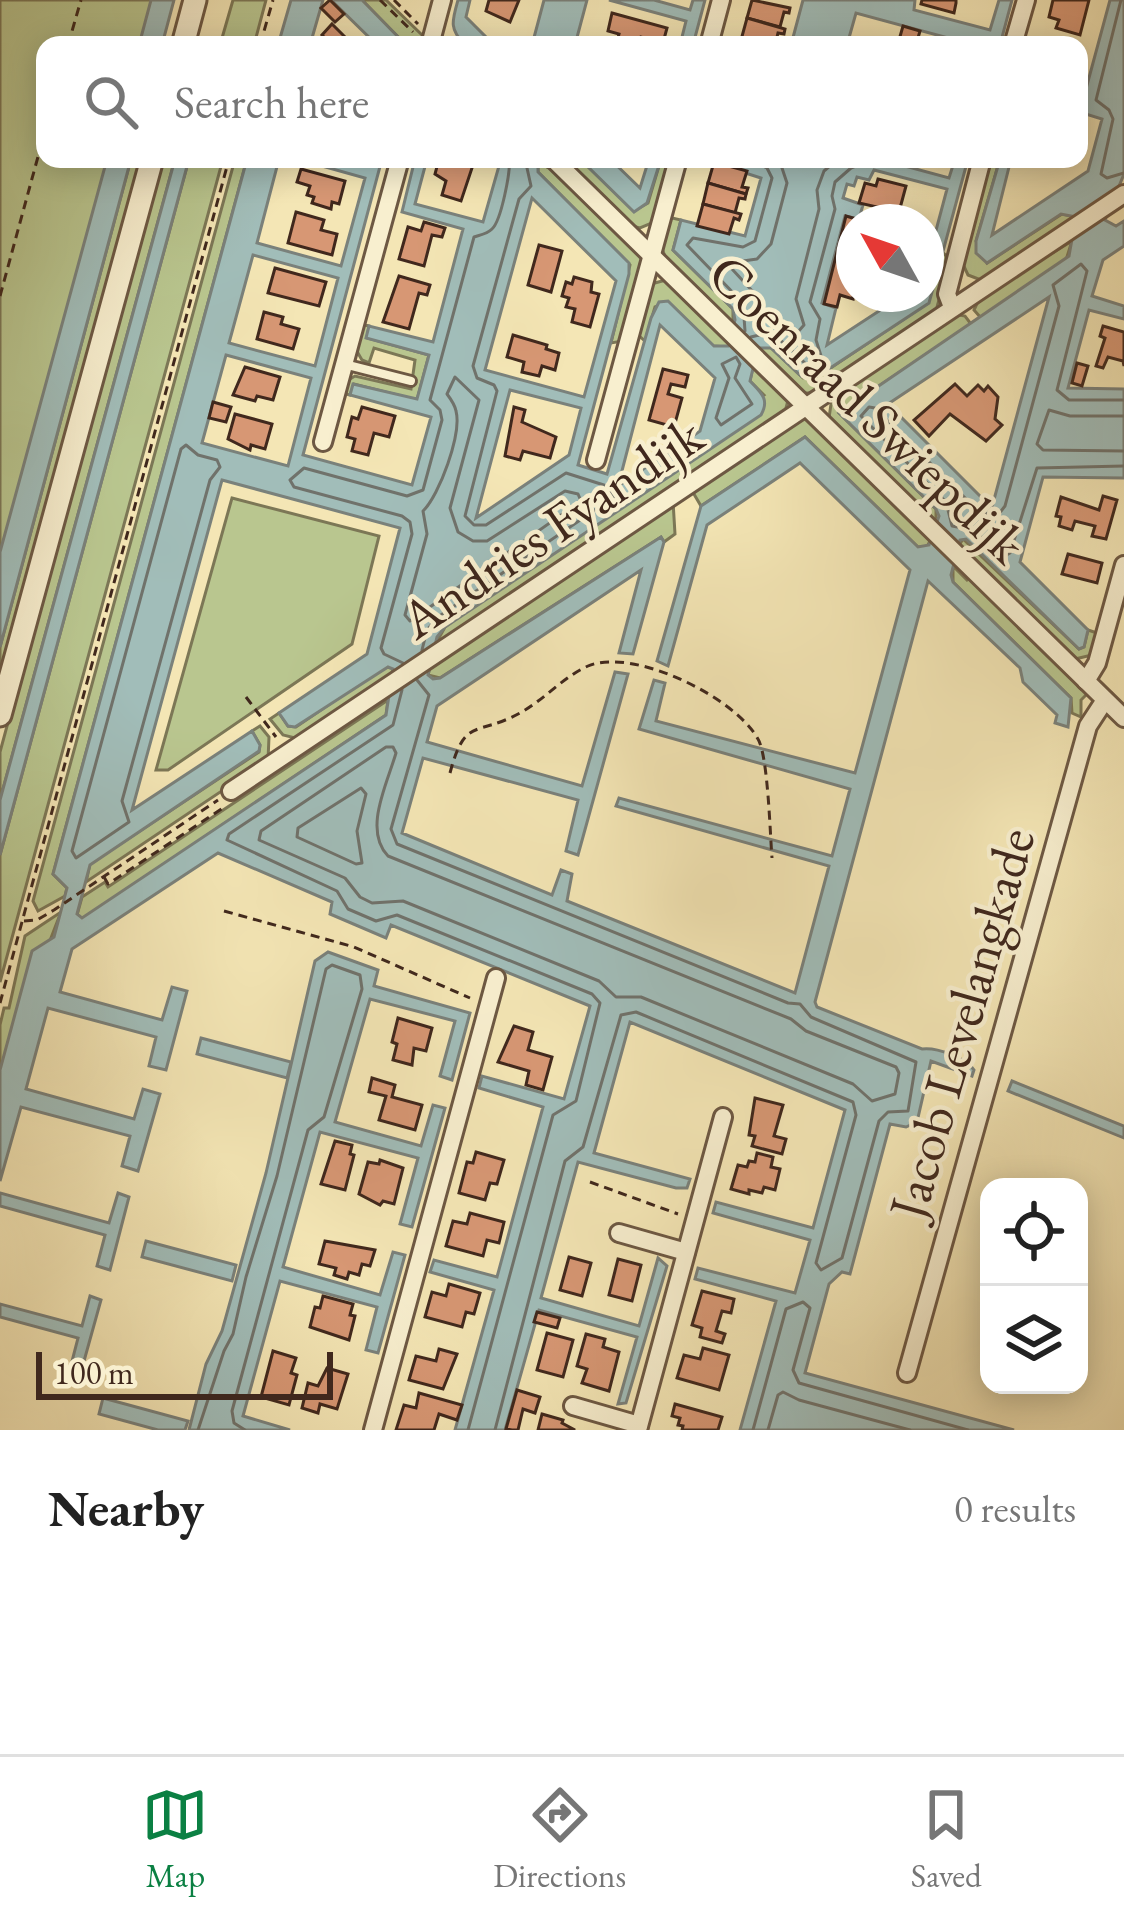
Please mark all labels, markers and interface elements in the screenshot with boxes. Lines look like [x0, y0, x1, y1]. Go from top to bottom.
search box [36, 36, 1088, 168]
icon: search [78, 69, 144, 135]
text: Search here [174, 73, 369, 131]
north arrow [836, 204, 944, 312]
street label: Coenraad Swiepdijk [694, 238, 1043, 578]
street label: Andries Fyandijk [385, 400, 717, 655]
street label: Jacob Levelangkade [871, 819, 1050, 1231]
map controls [980, 1178, 1088, 1394]
button: locate [980, 1178, 1088, 1286]
button: layers [980, 1286, 1088, 1394]
scale bar [36, 1346, 333, 1399]
text: 100 m [54, 1351, 134, 1394]
text: Nearby [48, 1475, 204, 1541]
text: 0 results [954, 1483, 1076, 1534]
tab: Map [142, 1782, 208, 1897]
tab: Directions [493, 1782, 626, 1897]
tab: Saved [911, 1782, 982, 1897]

